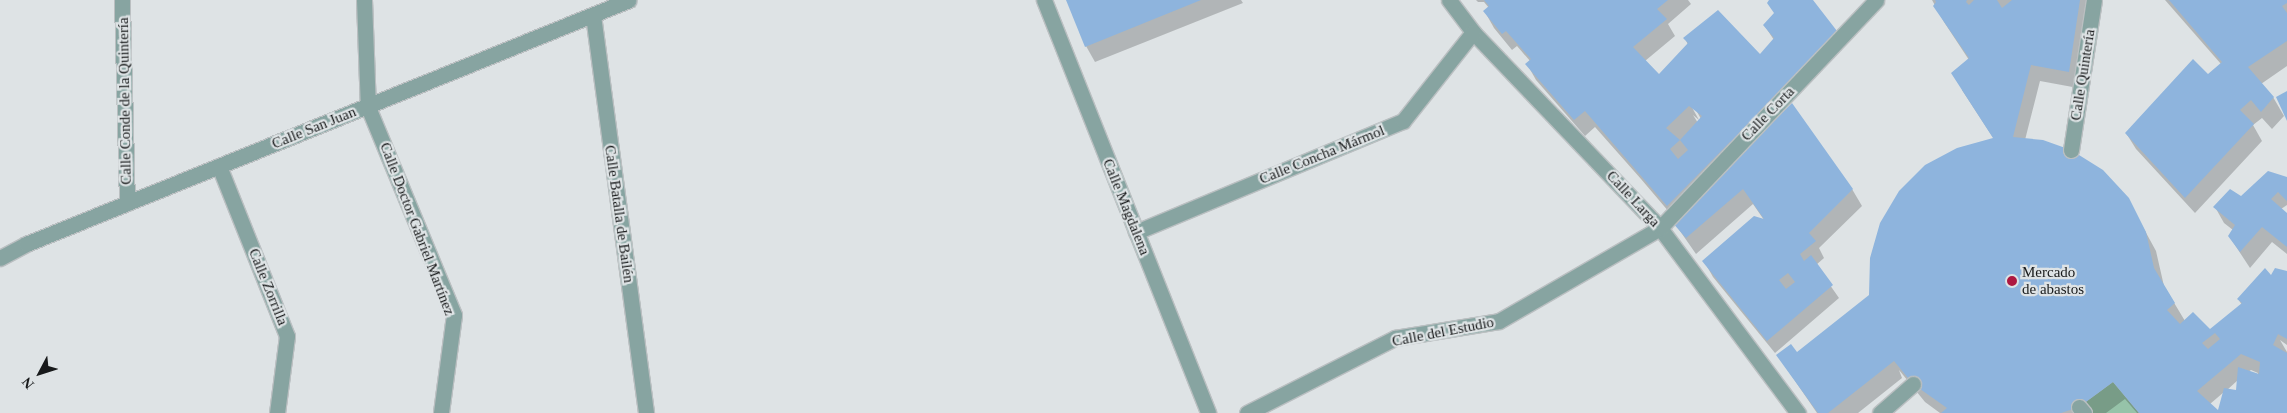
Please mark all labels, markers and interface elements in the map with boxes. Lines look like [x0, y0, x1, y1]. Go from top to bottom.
street label: Calle Conde de la Quintería [115, 17, 135, 185]
street label: Calle Quintería [2067, 28, 2099, 122]
street label: Calle Corta [1738, 83, 1798, 145]
street label: Calle San Juan [269, 103, 359, 153]
street label: Calle Concha Mármol [1257, 122, 1387, 188]
street label: Calle Doctor Gabriel Martínez [376, 140, 458, 318]
street label: Calle Batalla de Bailén [600, 144, 638, 284]
street label: Calle Magdalena [1099, 156, 1153, 258]
street label: Calle Larga [1603, 167, 1663, 231]
street label: Calle Zorrilla [244, 246, 292, 328]
place label: Mercado de abastos [2022, 263, 2084, 298]
marker: Mercado de abastos [2006, 275, 2018, 287]
street label: Calle del Estudio [1391, 313, 1495, 351]
north arrow [15, 348, 65, 398]
text: N [19, 374, 37, 392]

